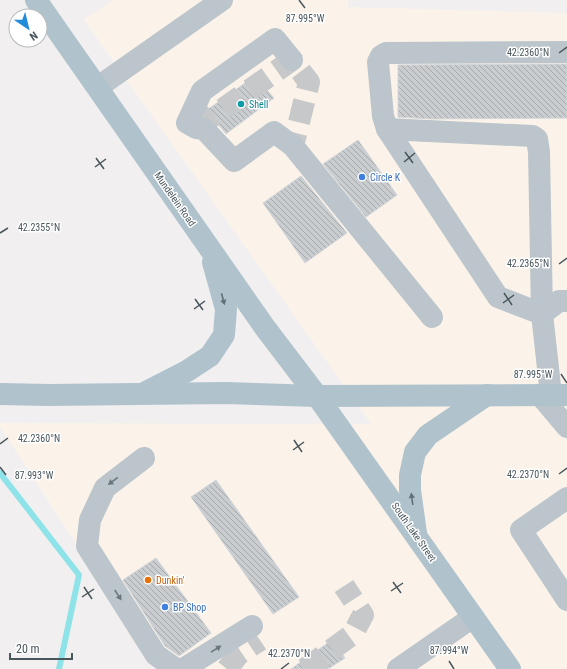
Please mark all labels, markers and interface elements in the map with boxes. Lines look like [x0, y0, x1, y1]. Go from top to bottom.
north arrow [8, 8, 48, 48]
text: 87.995°W [286, 13, 325, 24]
text: N [27, 29, 40, 43]
text: 42.2360°N [507, 47, 549, 58]
marker: Shell [236, 99, 246, 109]
place label: Shell [249, 99, 268, 110]
street label: Mundelein Road [152, 170, 198, 228]
marker: Circle K [357, 172, 367, 182]
place label: Circle K [370, 172, 401, 183]
text: 42.2355°N [18, 222, 60, 233]
text: 42.2365°N [507, 258, 549, 269]
one-way arrow [221, 293, 227, 305]
text: 87.995°W [514, 369, 553, 380]
text: 42.2360°N [18, 433, 60, 444]
text: 42.2370°N [507, 469, 549, 480]
text: 87.993°W [15, 470, 54, 481]
one-way arrow [108, 477, 119, 486]
one-way arrow [409, 493, 415, 505]
street label: South Lake Street [390, 500, 438, 564]
marker: Dunkin' [143, 575, 153, 585]
place label: Dunkin' [156, 575, 185, 586]
one-way arrow [114, 590, 122, 600]
marker: BP Shop [160, 602, 170, 612]
place label: BP Shop [173, 602, 206, 613]
scale bar [10, 635, 72, 661]
text: 20 m [16, 642, 40, 656]
one-way arrow [211, 645, 221, 653]
text: 87.994°W [430, 645, 469, 656]
text: 42.2370°N [268, 648, 310, 659]

